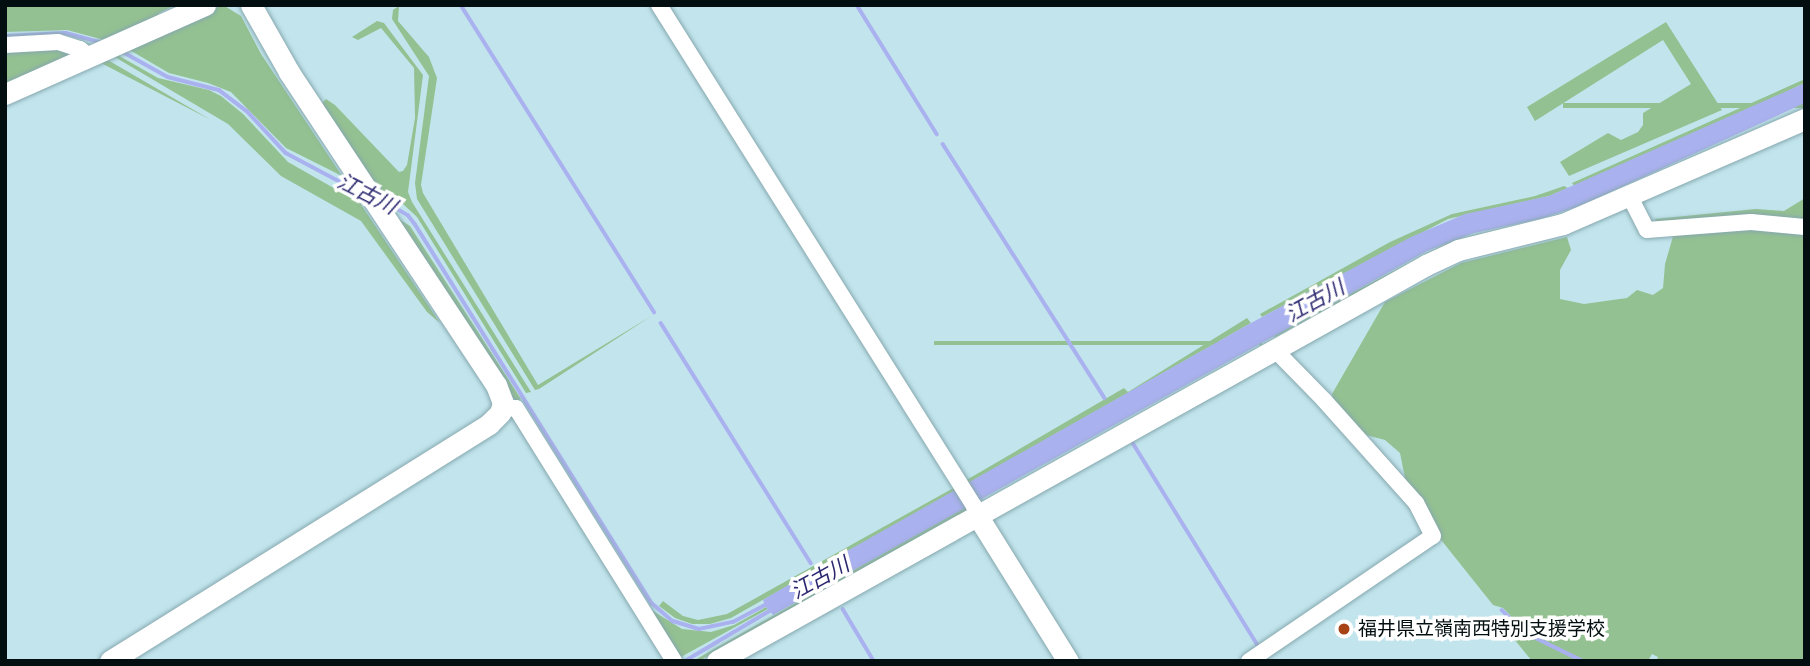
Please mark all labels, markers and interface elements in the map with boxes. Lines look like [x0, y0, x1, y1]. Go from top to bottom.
water label: 江古川 [333, 168, 401, 220]
water label: 江古川 [1281, 275, 1349, 327]
water label: 江古川 [786, 552, 854, 604]
place label: 福井県立嶺南西特別支援学校 [1358, 618, 1605, 640]
marker: 福井県立嶺南西特別支援学校 [1336, 621, 1352, 637]

